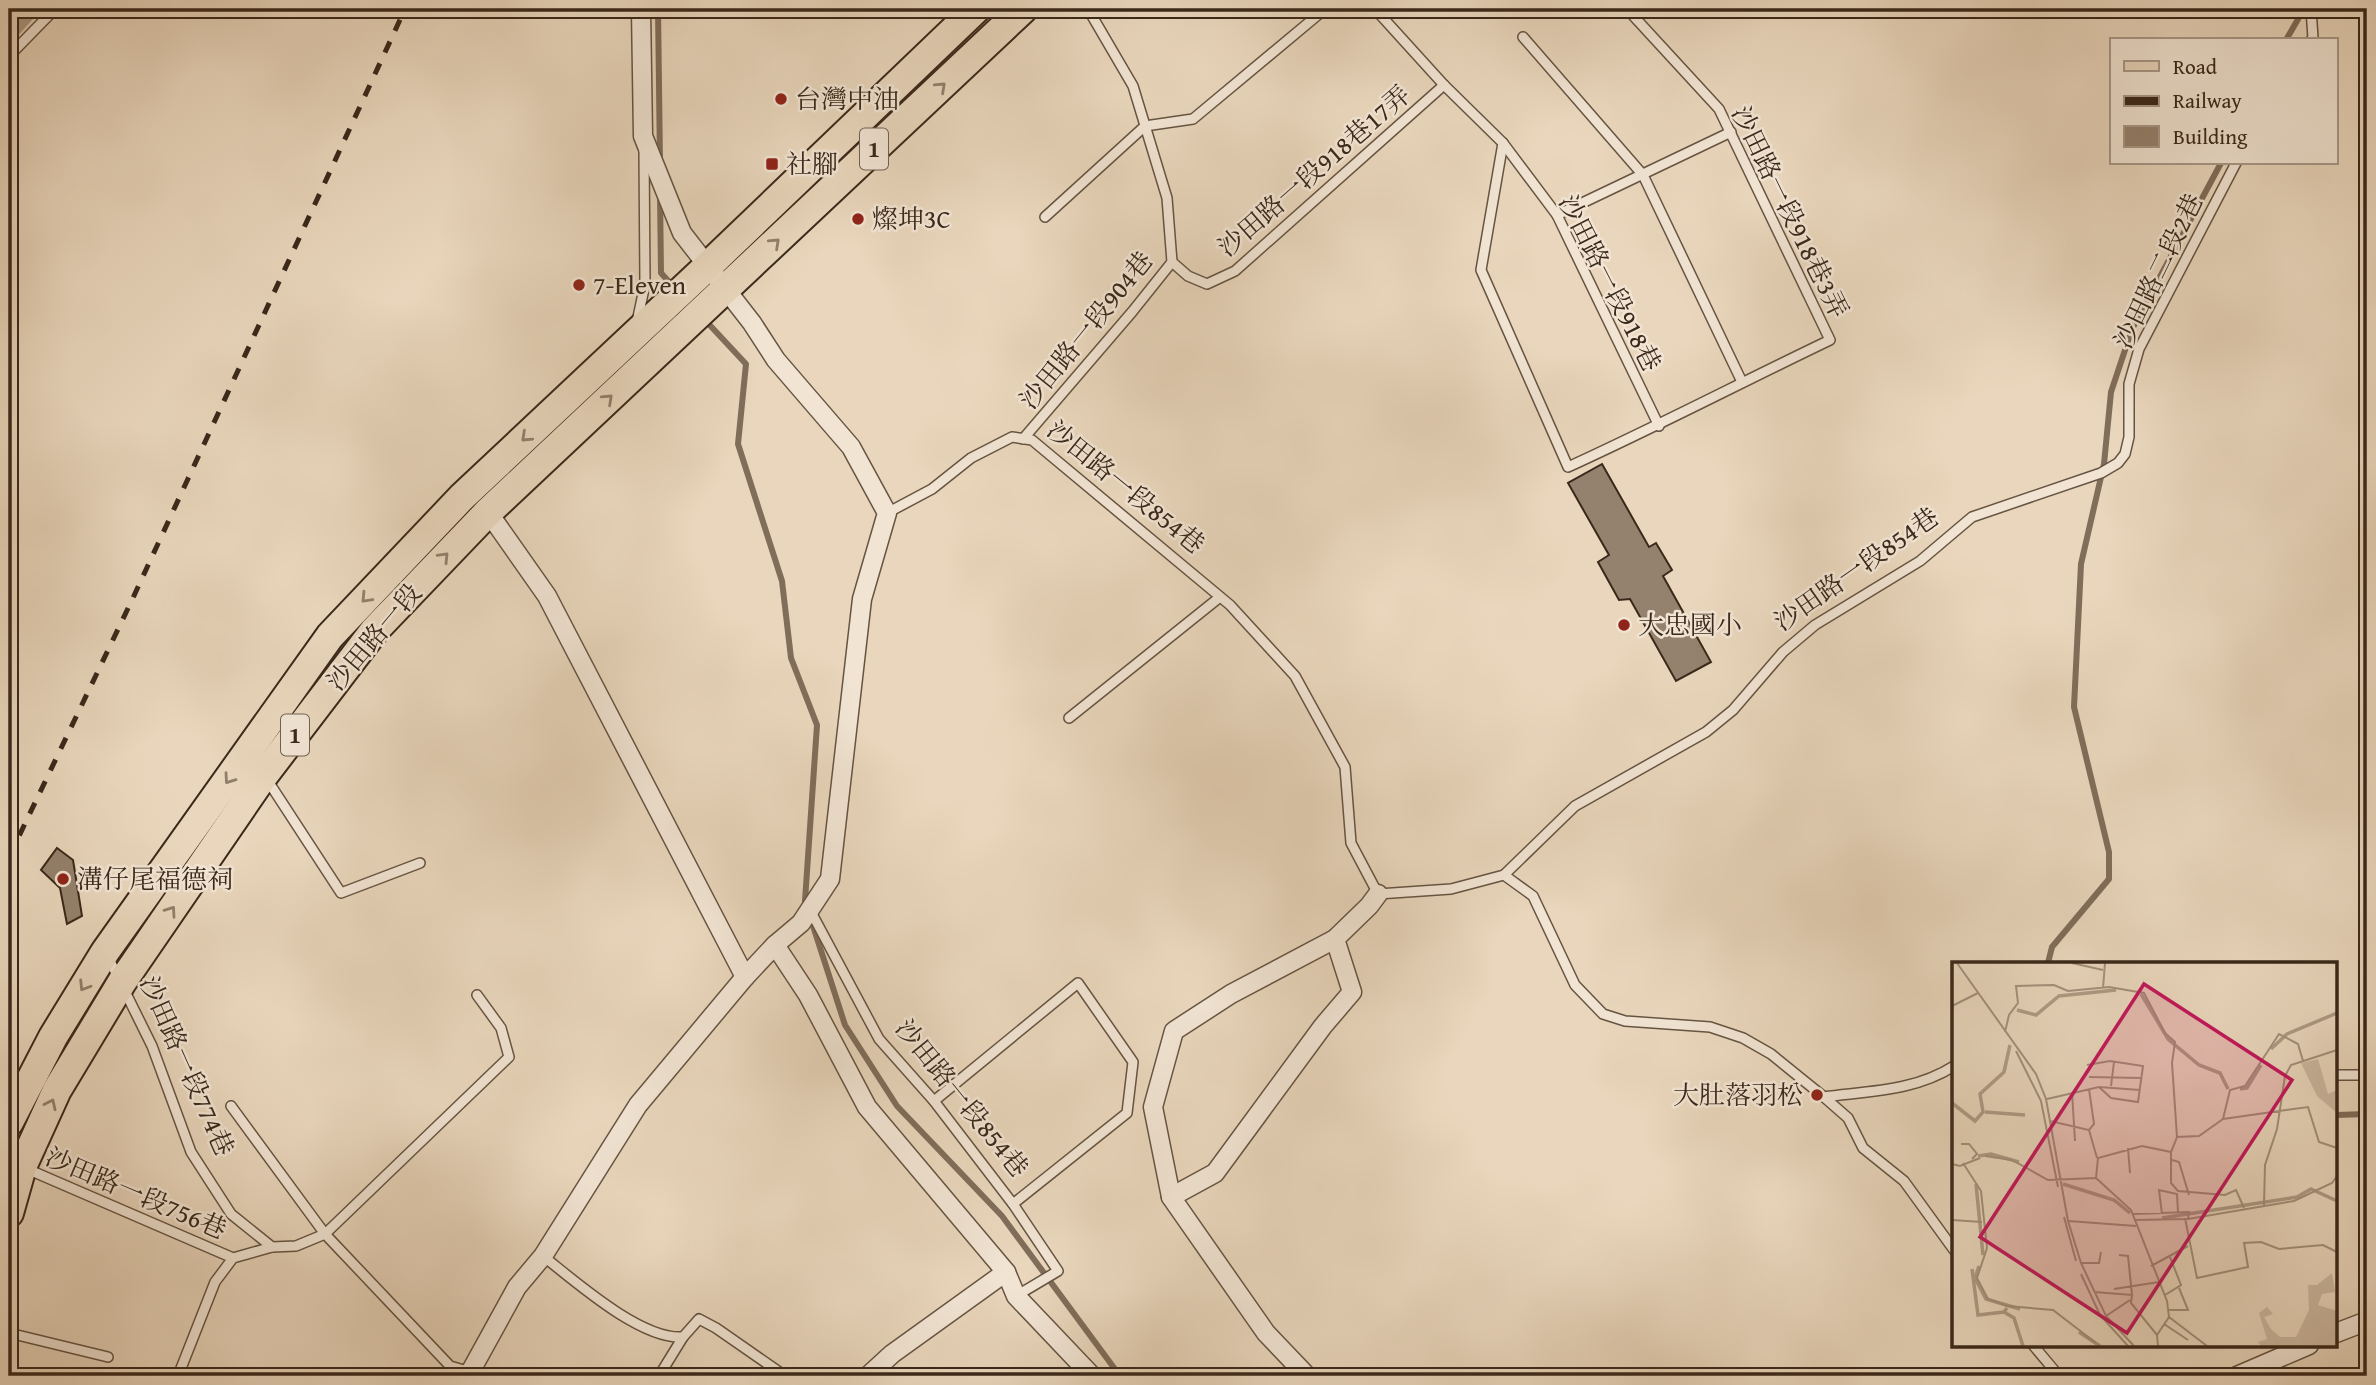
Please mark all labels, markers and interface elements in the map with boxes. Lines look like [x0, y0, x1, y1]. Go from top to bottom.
legend [2110, 38, 2338, 164]
text: Road [2173, 51, 2218, 82]
street label: 沙田路一段918巷17弄 [1209, 76, 1419, 266]
place label: 台灣中油 [795, 79, 899, 118]
one-way arrow [933, 82, 946, 95]
text: Railway [2173, 85, 2242, 116]
marker: 台灣中油 [773, 91, 789, 107]
street label: 沙田路一段918巷3弄 [1722, 99, 1859, 325]
text: Building [2173, 121, 2248, 152]
road number: 1 [860, 128, 888, 169]
place label: 社腳 [786, 144, 838, 183]
marker: 社腳 [764, 156, 780, 172]
street label: 沙田路二段2巷 [2103, 186, 2212, 355]
street label: 沙田路一段918巷 [1549, 188, 1672, 378]
place label: 燦坤3C [872, 199, 951, 238]
marker: 燦坤3C [850, 211, 866, 227]
one-way arrow [767, 238, 780, 251]
street label: 沙田路一段904巷 [1010, 242, 1162, 417]
place label: 7-Eleven [593, 265, 687, 304]
marker: 7-Eleven [571, 277, 587, 293]
one-way arrow [600, 395, 613, 408]
street label: 沙田路一段854巷 [1039, 411, 1214, 563]
one-way arrow [521, 429, 534, 441]
street label: 沙田路一段854巷 [1765, 497, 1946, 640]
one-way arrow [436, 552, 449, 565]
street label: 沙田路一段 [317, 574, 430, 699]
one-way arrow [362, 590, 374, 603]
place label: 大忠國小 [1638, 605, 1742, 644]
marker: 大忠國小 [1616, 617, 1632, 633]
road number: 1 [281, 714, 309, 756]
one-way arrow [224, 771, 237, 784]
place label: 溝仔尾福德祠 [77, 859, 233, 898]
marker: 溝仔尾福德祠 [55, 871, 71, 887]
one-way arrow [163, 906, 175, 919]
inset map [1952, 962, 2338, 1346]
street label: 沙田路一段774巷 [130, 969, 245, 1162]
one-way arrow [80, 978, 93, 991]
street label: 沙田路一段854巷 [886, 1010, 1038, 1185]
place label: 大肚落羽松 [1673, 1075, 1803, 1114]
marker: 大肚落羽松 [1809, 1087, 1825, 1103]
one-way arrow [43, 1099, 57, 1111]
street label: 沙田路一段756巷 [39, 1137, 233, 1248]

